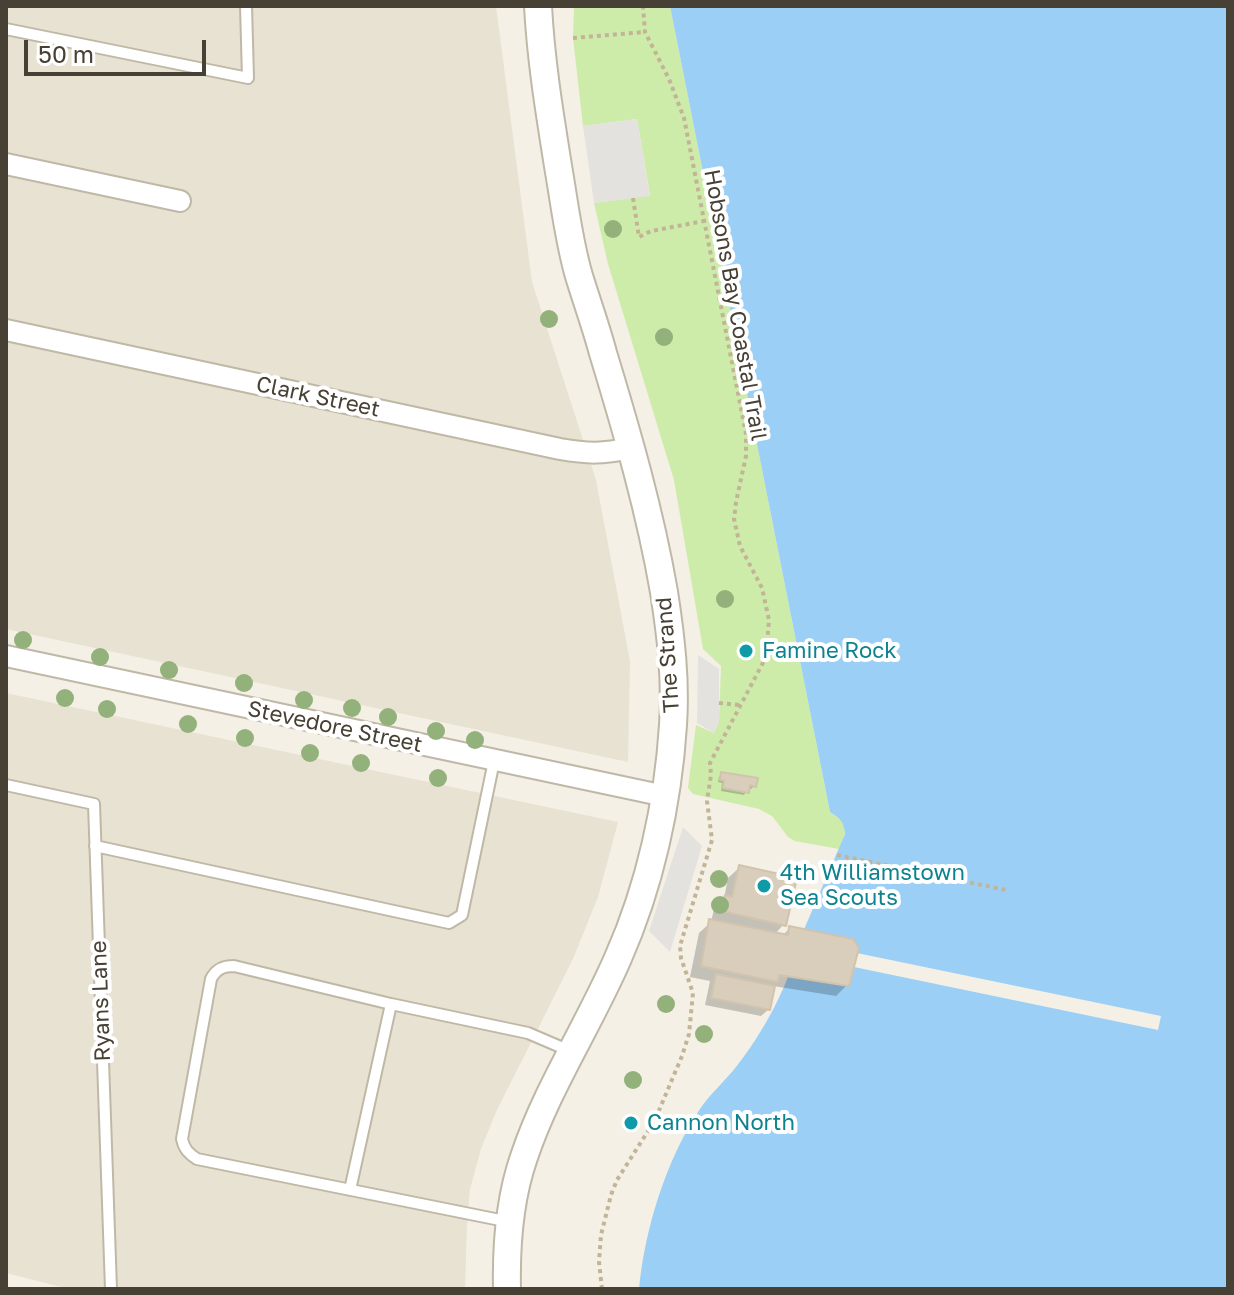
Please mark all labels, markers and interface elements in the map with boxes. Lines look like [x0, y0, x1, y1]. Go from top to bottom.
scale bar [28, 24, 210, 74]
text: 50 m [38, 39, 94, 68]
street label: Hobsons Bay Coastal Trail [698, 167, 772, 443]
street label: Clark Street [254, 371, 382, 423]
street label: The Strand [651, 596, 685, 714]
place label: Famine Rock [762, 638, 897, 664]
marker: Famine Rock [737, 642, 755, 660]
street label: Stevedore Street [245, 696, 425, 758]
place label: 4th Williamstown Sea Scouts [780, 860, 965, 912]
marker: 4th Williamstown Sea Scouts [755, 877, 773, 895]
street label: Ryans Lane [86, 940, 116, 1062]
place label: Cannon North [647, 1110, 795, 1136]
marker: Cannon North [622, 1114, 640, 1132]

